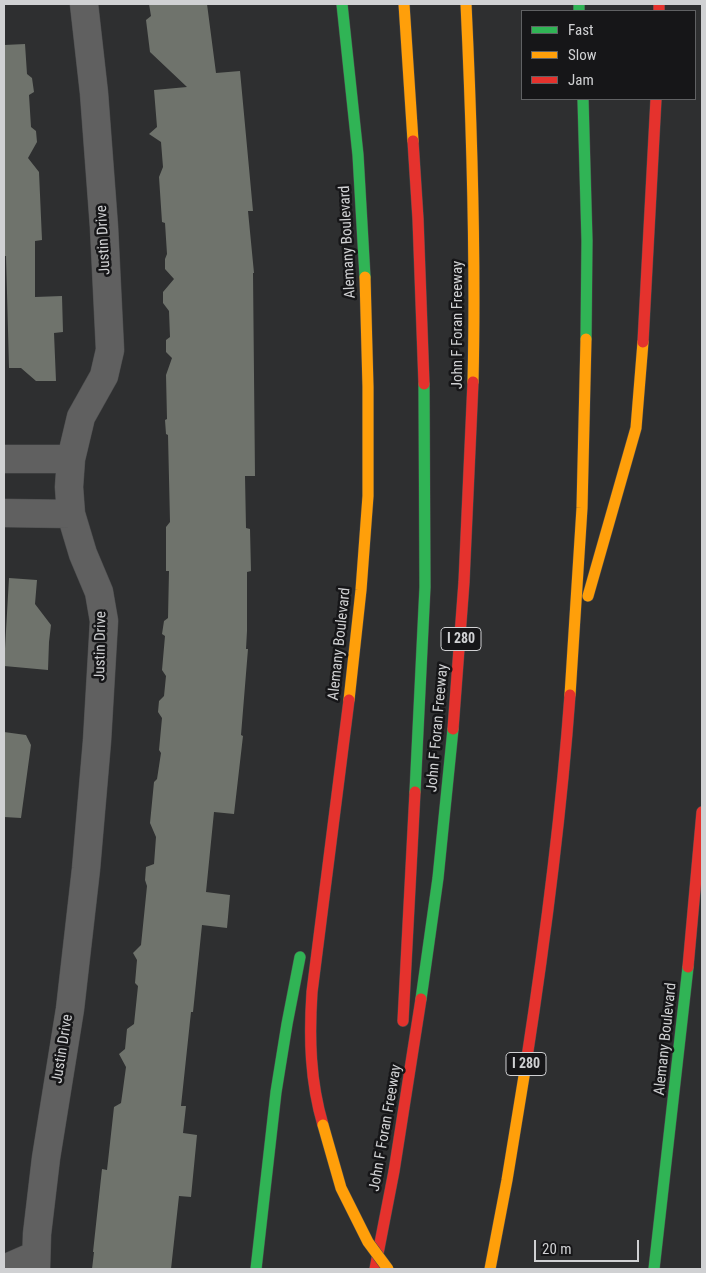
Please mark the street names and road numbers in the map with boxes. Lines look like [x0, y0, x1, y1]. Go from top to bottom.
street label: Alemany Boulevard [336, 185, 360, 299]
street label: Justin Drive [93, 205, 115, 275]
street label: John F Foran Freeway [449, 261, 467, 389]
street label: Alemany Boulevard [325, 587, 355, 701]
street label: Justin Drive [91, 611, 111, 681]
road number: I 280 [441, 628, 481, 650]
street label: John F Foran Freeway [423, 663, 453, 793]
street label: Alemany Boulevard [651, 982, 681, 1096]
street label: Justin Drive [49, 1013, 77, 1085]
road number: I 280 [506, 1052, 546, 1076]
street label: John F Foran Freeway [366, 1063, 406, 1193]

